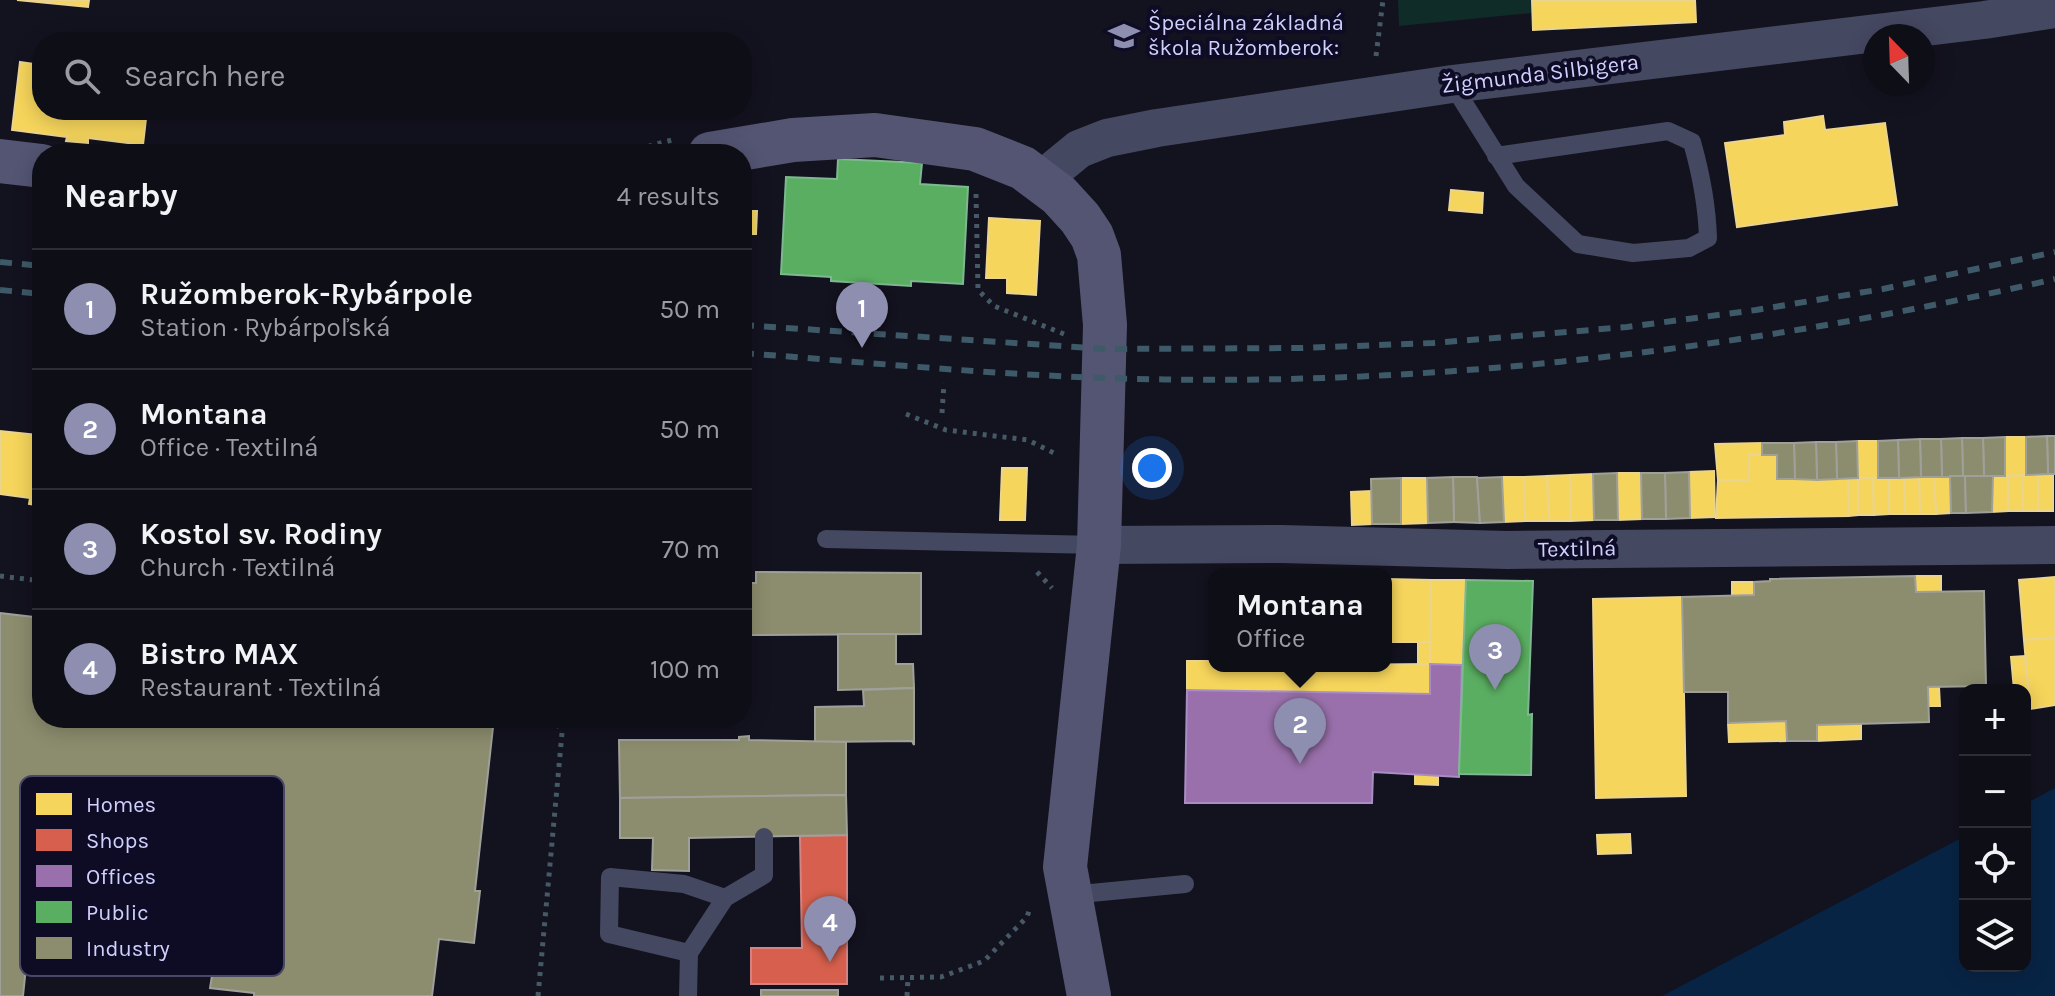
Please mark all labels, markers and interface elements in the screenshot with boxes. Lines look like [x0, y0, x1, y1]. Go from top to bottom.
place label: Špeciálna základná škola Ružomberok: [1148, 9, 1344, 61]
school or university icon: Špeciálna základná škola Ružomberok: [1107, 19, 1141, 53]
north arrow [1863, 24, 1935, 96]
search box [32, 32, 752, 120]
street label: Žigmunda Silbigera [1440, 49, 1640, 99]
icon: search [60, 54, 104, 98]
text: Search here [124, 58, 285, 94]
text: Nearby [64, 176, 178, 216]
text: 4 results [616, 181, 720, 212]
text: Ružomberok-Rybárpole [140, 276, 473, 312]
pin: 1 [836, 282, 888, 348]
text: 1 [85, 294, 95, 325]
text: 50 m [659, 294, 720, 325]
text: Station · Rybárpoľská [140, 312, 391, 343]
text: Montana [140, 396, 268, 432]
text: 2 [82, 414, 98, 445]
text: 50 m [659, 414, 720, 445]
text: Office · Textilná [140, 432, 319, 463]
your location [1132, 448, 1172, 488]
text: Kostol sv. Rodiny [140, 516, 382, 552]
text: 3 [82, 534, 98, 565]
text: 70 m [662, 534, 720, 565]
street label: Textilná [1538, 535, 1616, 563]
text: Church · Textilná [140, 552, 335, 583]
popup [1208, 568, 1392, 672]
text: Montana [1236, 587, 1364, 623]
text: Office [1236, 623, 1305, 654]
pin: 3 [1469, 624, 1521, 690]
text: Bistro MAX [140, 636, 299, 672]
text: 4 [82, 654, 98, 685]
text: 100 m [650, 654, 720, 685]
text: Restaurant · Textilná [140, 672, 381, 703]
map controls [1959, 684, 2031, 972]
button: + [1959, 684, 2031, 756]
pin: 2 [1274, 698, 1326, 764]
button: − [1959, 756, 2031, 828]
legend [20, 776, 284, 976]
text: Homes [86, 792, 156, 818]
text: Shops [86, 828, 149, 854]
button: locate [1959, 828, 2031, 900]
text: Offices [86, 864, 156, 890]
pin: 4 [804, 896, 856, 962]
text: Public [86, 900, 149, 926]
button: layers [1959, 900, 2031, 972]
text: Industry [86, 936, 170, 962]

